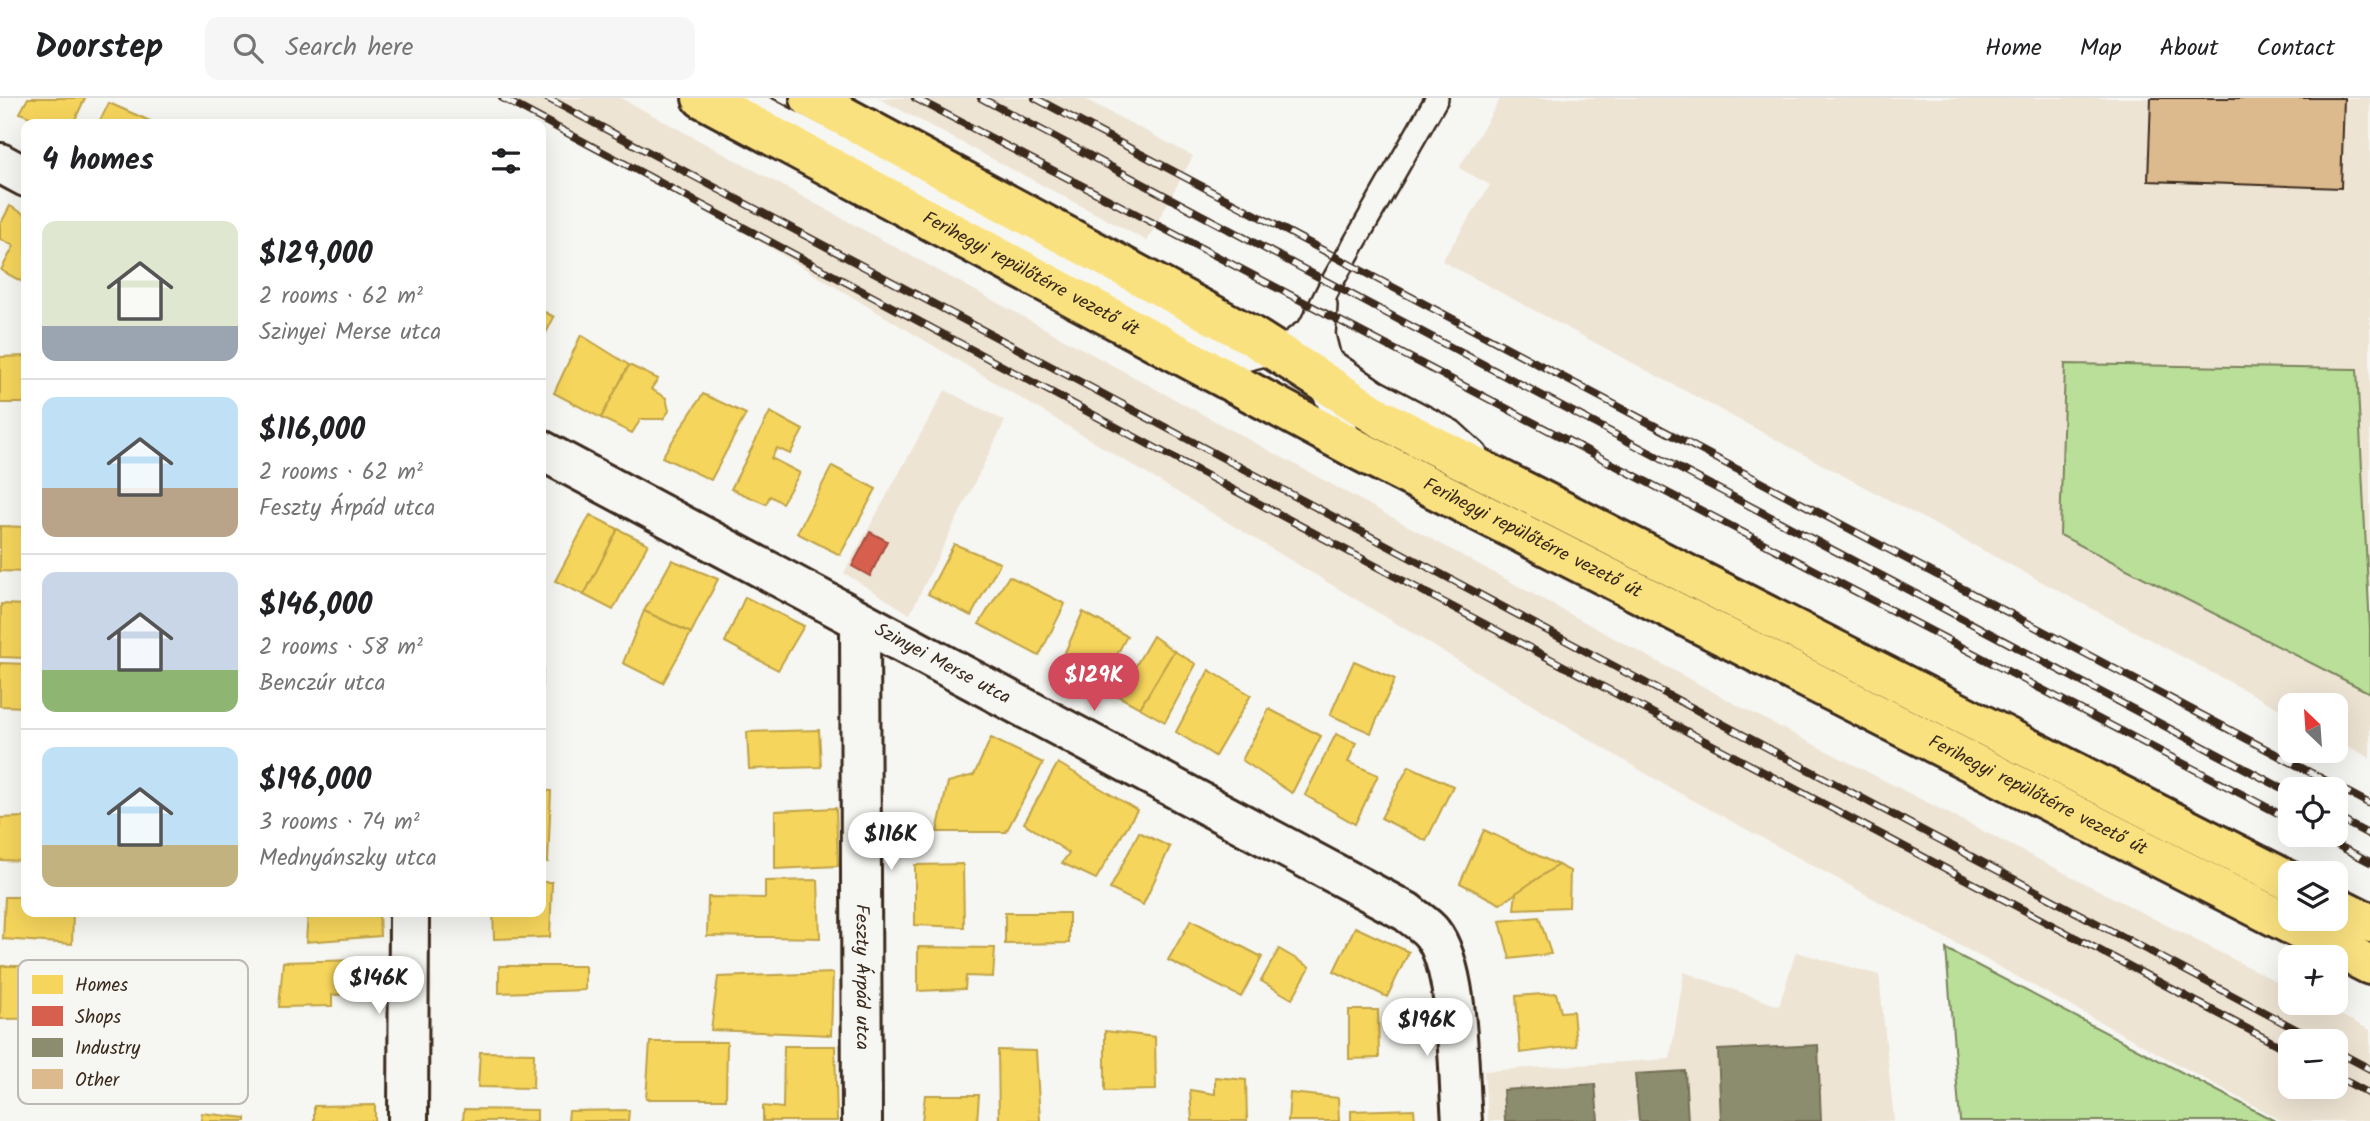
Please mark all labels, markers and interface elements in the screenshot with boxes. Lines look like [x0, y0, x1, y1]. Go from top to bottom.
search box [205, 17, 695, 80]
text: Doorstep [35, 22, 163, 75]
text: Search here [285, 27, 413, 69]
icon: search [229, 29, 267, 67]
text: Home [1985, 29, 2042, 68]
text: Map [2080, 29, 2122, 68]
text: About [2160, 29, 2218, 68]
text: Contact [2256, 29, 2335, 68]
text: 4 homes [42, 137, 154, 185]
icon: filters [487, 142, 525, 180]
street label: Ferihegyi repülőtérre vezető út [917, 204, 1145, 345]
text: $129,000 [259, 231, 373, 279]
icon: home [98, 249, 182, 333]
text: 2 rooms · 62 m² [259, 279, 423, 315]
text: Szinyei Merse utca [259, 315, 441, 351]
text: $116,000 [259, 407, 365, 455]
icon: home [98, 425, 182, 509]
text: 2 rooms · 62 m² [259, 455, 423, 491]
street label: Ferihegyi repülőtérre vezető út [1417, 470, 1648, 607]
text: Feszty Árpád utca [259, 491, 435, 527]
text: $146,000 [259, 582, 372, 630]
icon: home [98, 600, 182, 684]
street label: Szinyei Merse utca [869, 615, 1016, 713]
text: 2 rooms · 58 m² [259, 630, 423, 666]
pin: $129K [1045, 654, 1143, 713]
text: $129K [1064, 658, 1124, 694]
text: Benczúr utca [259, 666, 385, 702]
north arrow [2278, 693, 2348, 763]
map controls [2278, 693, 2348, 1099]
street label: Ferihegyi repülőtérre vezető út [1923, 727, 2153, 864]
text: $196,000 [259, 757, 371, 805]
icon: home [98, 775, 182, 859]
button: locate [2278, 777, 2348, 847]
text: 3 rooms · 74 m² [259, 805, 420, 841]
pin: $116K [842, 812, 940, 872]
text: $116K [864, 817, 918, 853]
text: Mednyánszky utca [259, 841, 437, 877]
button: layers [2278, 861, 2348, 931]
street label: Feszty Árpád utca [846, 904, 877, 1050]
button: + [2278, 945, 2348, 1015]
pin: $146K [330, 956, 428, 1016]
legend [18, 960, 248, 1104]
text: $146K [349, 961, 409, 997]
text: Homes [75, 971, 128, 1001]
pin: $196K [1378, 998, 1476, 1058]
text: Shops [75, 1003, 121, 1033]
text: $196K [1398, 1003, 1456, 1039]
button: − [2278, 1029, 2348, 1099]
text: Industry [75, 1034, 141, 1064]
text: Other [75, 1066, 121, 1096]

